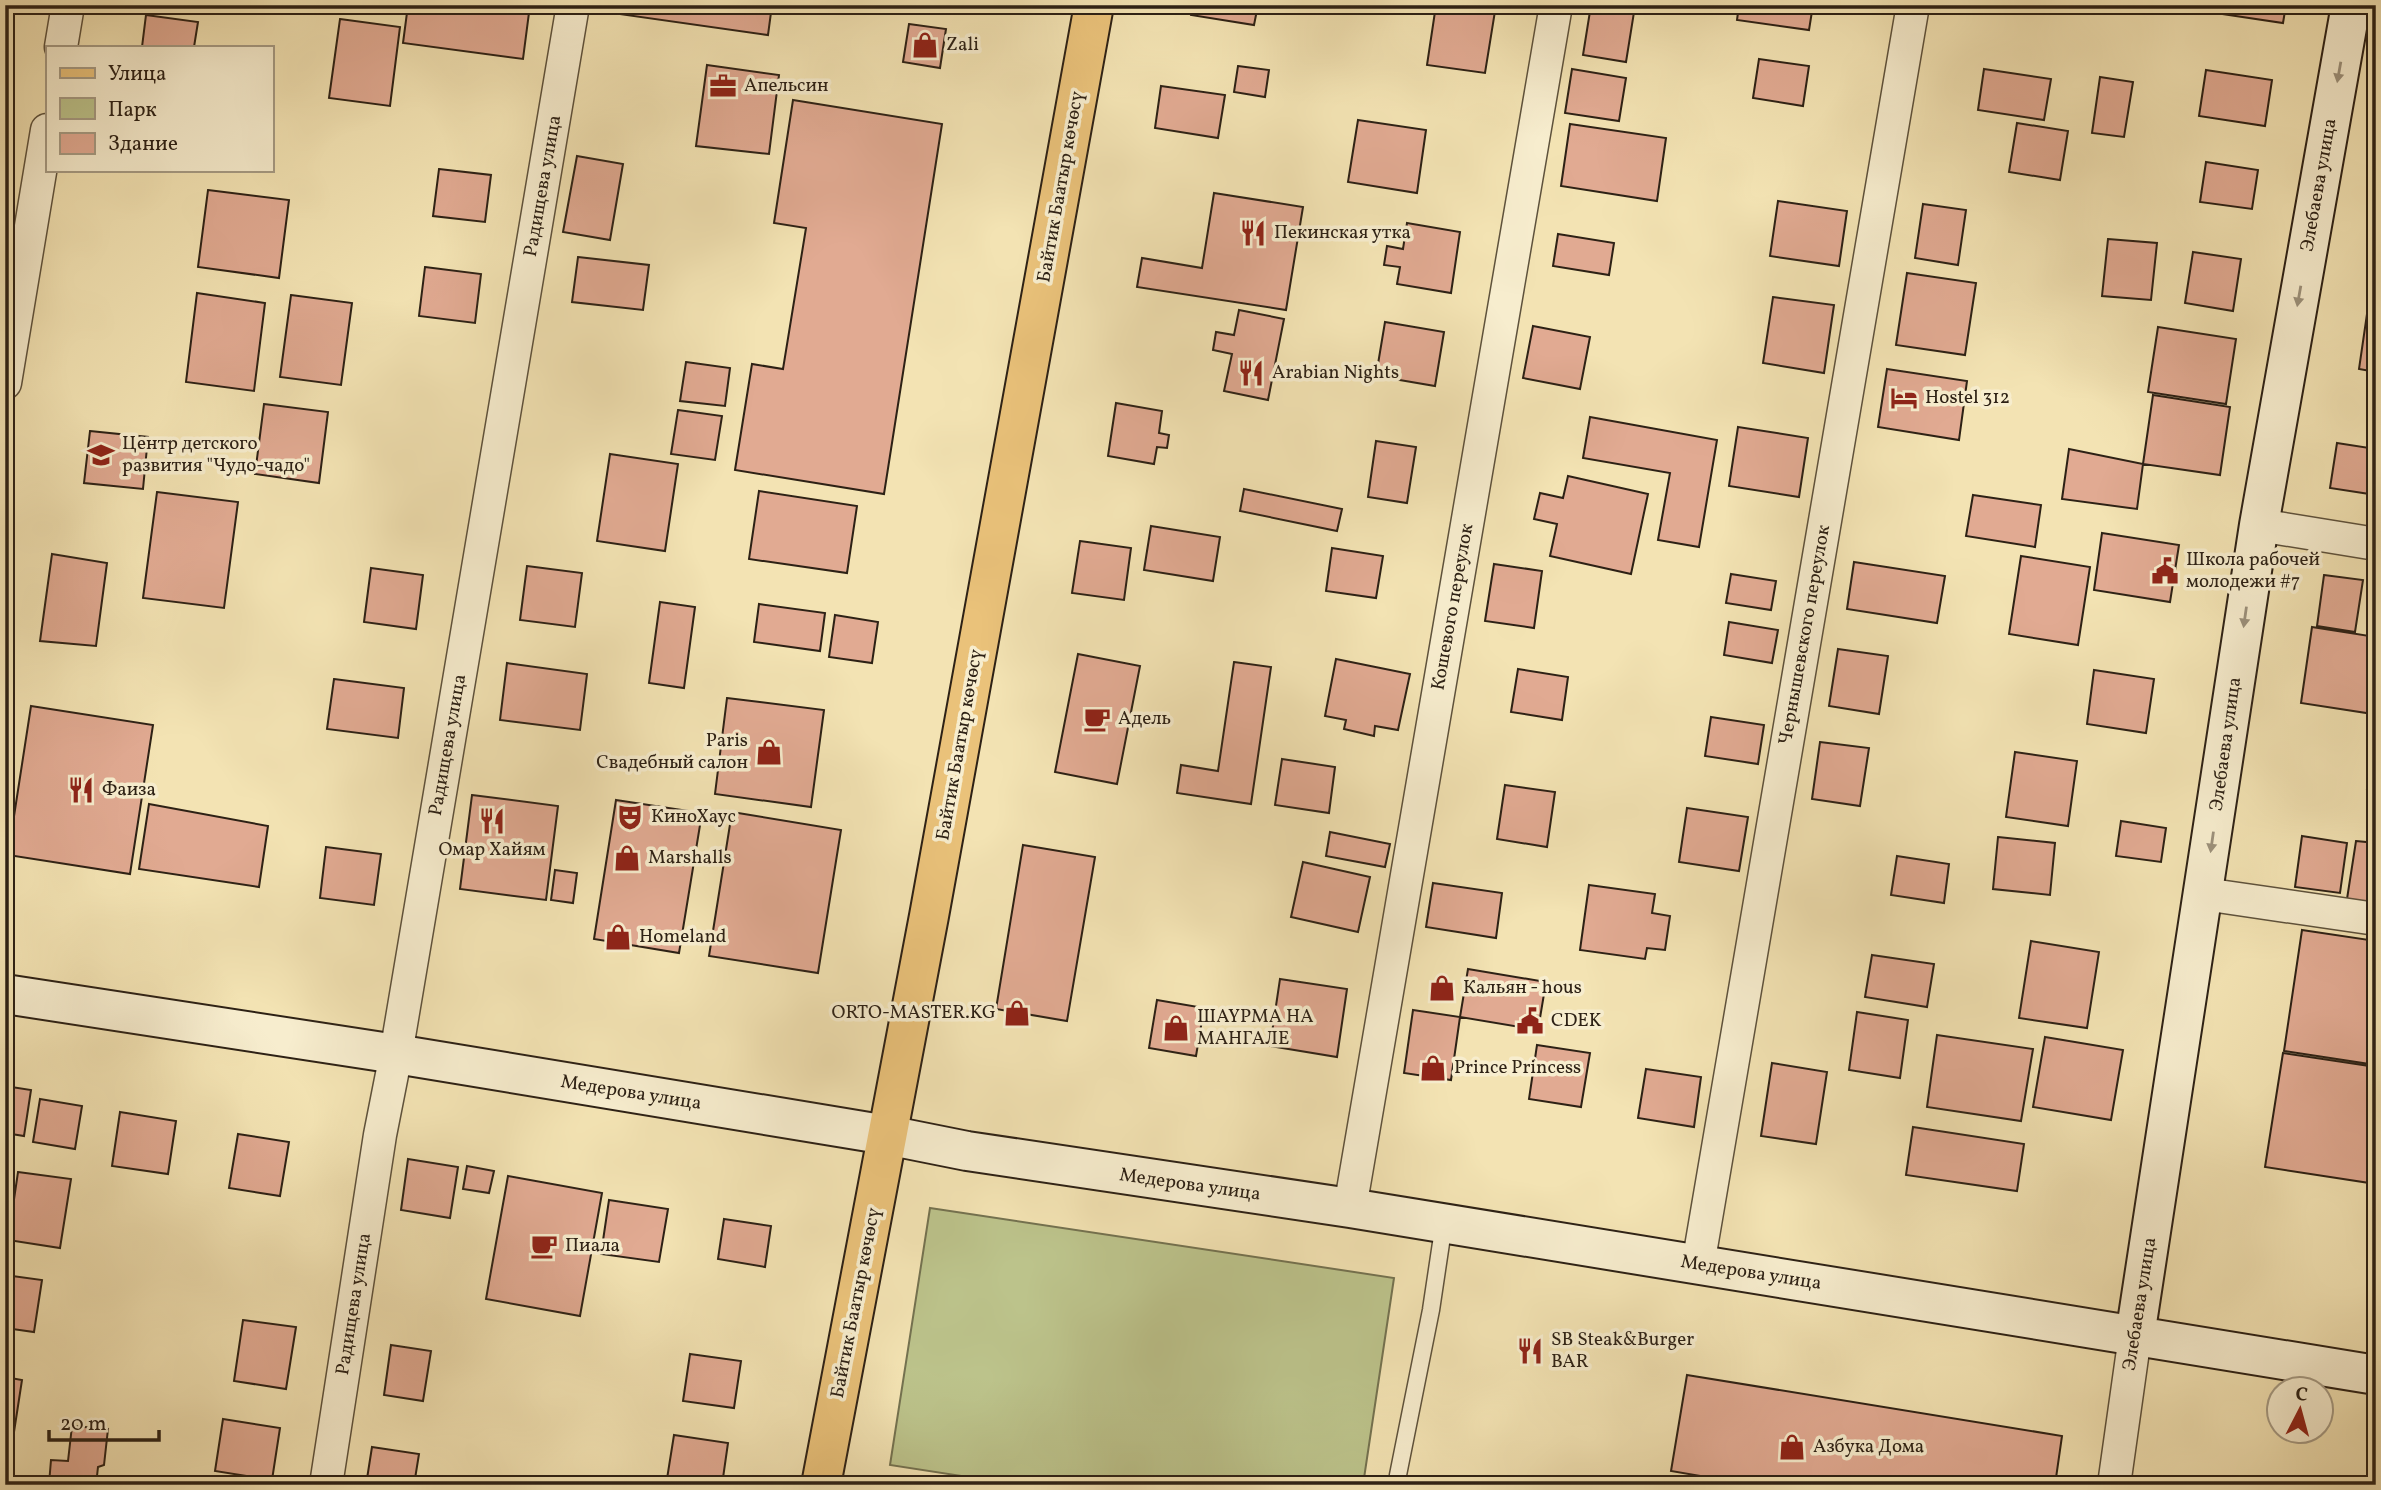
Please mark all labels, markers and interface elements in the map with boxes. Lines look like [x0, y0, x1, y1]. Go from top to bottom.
shop icon: Zali [910, 30, 940, 60]
place label: Zali [946, 32, 979, 58]
legend [46, 46, 273, 172]
text: Улица [108, 60, 166, 89]
one-way arrow [2333, 62, 2344, 84]
office icon: Апельсин [708, 71, 738, 101]
place label: Апельсин [744, 73, 829, 99]
street label: Байтик Баатыр көчөсү [1031, 89, 1091, 285]
text: Парк [108, 96, 157, 125]
street label: Радищева улица [518, 113, 568, 259]
street label: Элебаева улица [2294, 116, 2344, 254]
text: Здание [108, 130, 178, 159]
restaurant icon: Пекинская утка [1238, 218, 1268, 248]
place label: Пекинская утка [1274, 220, 1411, 246]
one-way arrow [2294, 286, 2305, 308]
restaurant icon: Arabian Nights [1236, 358, 1266, 388]
place label: Arabian Nights [1272, 360, 1399, 386]
hotel icon: Hostel 312 [1889, 383, 1919, 413]
place label: Hostel 312 [1925, 385, 2010, 411]
place label: Центр детского развития "Чудо-чадо" [122, 431, 310, 479]
school or university icon: Центр детского развития "Чудо-чадо" [86, 440, 116, 470]
street label: Кошевого переулок [1426, 522, 1480, 692]
street label: Чернышевского переулок [1773, 523, 1837, 747]
place label: Школа рабочей молодежи #7 [2186, 547, 2320, 595]
public building icon: Школа рабочей молодежи #7 [2150, 556, 2180, 586]
one-way arrow [2239, 606, 2250, 628]
street label: Байтик Баатыр көчөсү [930, 647, 990, 843]
street label: Радищева улица [423, 672, 473, 818]
street label: Элебаева улица [2204, 675, 2248, 813]
cafe icon: Адель [1082, 704, 1112, 734]
place label: Адель [1118, 706, 1171, 732]
place label: Paris Свадебный салон [596, 728, 748, 776]
shop icon: Paris Свадебный салон [754, 737, 784, 767]
restaurant icon: Фаиза [66, 775, 96, 805]
place label: Фаиза [102, 777, 156, 803]
theatre icon: КиноХаус [615, 802, 645, 832]
place label: КиноХаус [651, 804, 736, 830]
restaurant icon: Омар Хайям [477, 806, 507, 836]
one-way arrow [2206, 832, 2217, 854]
place label: Омар Хайям [438, 837, 546, 863]
shop icon: Marshalls [612, 843, 642, 873]
place label: Marshalls [648, 845, 732, 871]
shop icon: Homeland [603, 922, 633, 952]
place label: Homeland [639, 924, 726, 950]
shop icon: Кальян - hous [1427, 973, 1457, 1003]
place label: Кальян - hous [1463, 975, 1582, 1001]
shop icon: ORTO-MASTER.KG [1002, 998, 1032, 1028]
place label: ORTO-MASTER.KG [832, 1000, 996, 1026]
place label: ШАҮРМА НА МАНГАЛЕ [1197, 1004, 1314, 1052]
public building icon: CDEK [1515, 1006, 1545, 1036]
place label: CDEK [1551, 1008, 1602, 1034]
shop icon: ШАҮРМА НА МАНГАЛЕ [1161, 1013, 1191, 1043]
shop icon: Prince Princess [1418, 1053, 1448, 1083]
place label: Prince Princess [1454, 1055, 1581, 1081]
street label: Медерова улица [559, 1069, 703, 1117]
street label: Медерова улица [1118, 1162, 1262, 1208]
street label: Байтик Баатыр көчөсү [825, 1205, 887, 1401]
street label: Радищева улица [330, 1231, 378, 1377]
cafe icon: Пиала [529, 1231, 559, 1261]
place label: Пиала [565, 1233, 620, 1259]
street label: Элебаева улица [2117, 1235, 2163, 1373]
street label: Медерова улица [1679, 1249, 1823, 1297]
place label: SB Steak&Burger BAR [1551, 1327, 1694, 1375]
restaurant icon: SB Steak&Burger BAR [1515, 1336, 1545, 1366]
north arrow [2266, 1374, 2336, 1444]
text: С [2294, 1382, 2309, 1409]
scale bar [49, 1399, 159, 1443]
text: 20 m [60, 1410, 106, 1439]
shop icon: Азбука Дома [1777, 1432, 1807, 1462]
place label: Азбука Дома [1813, 1434, 1924, 1460]

